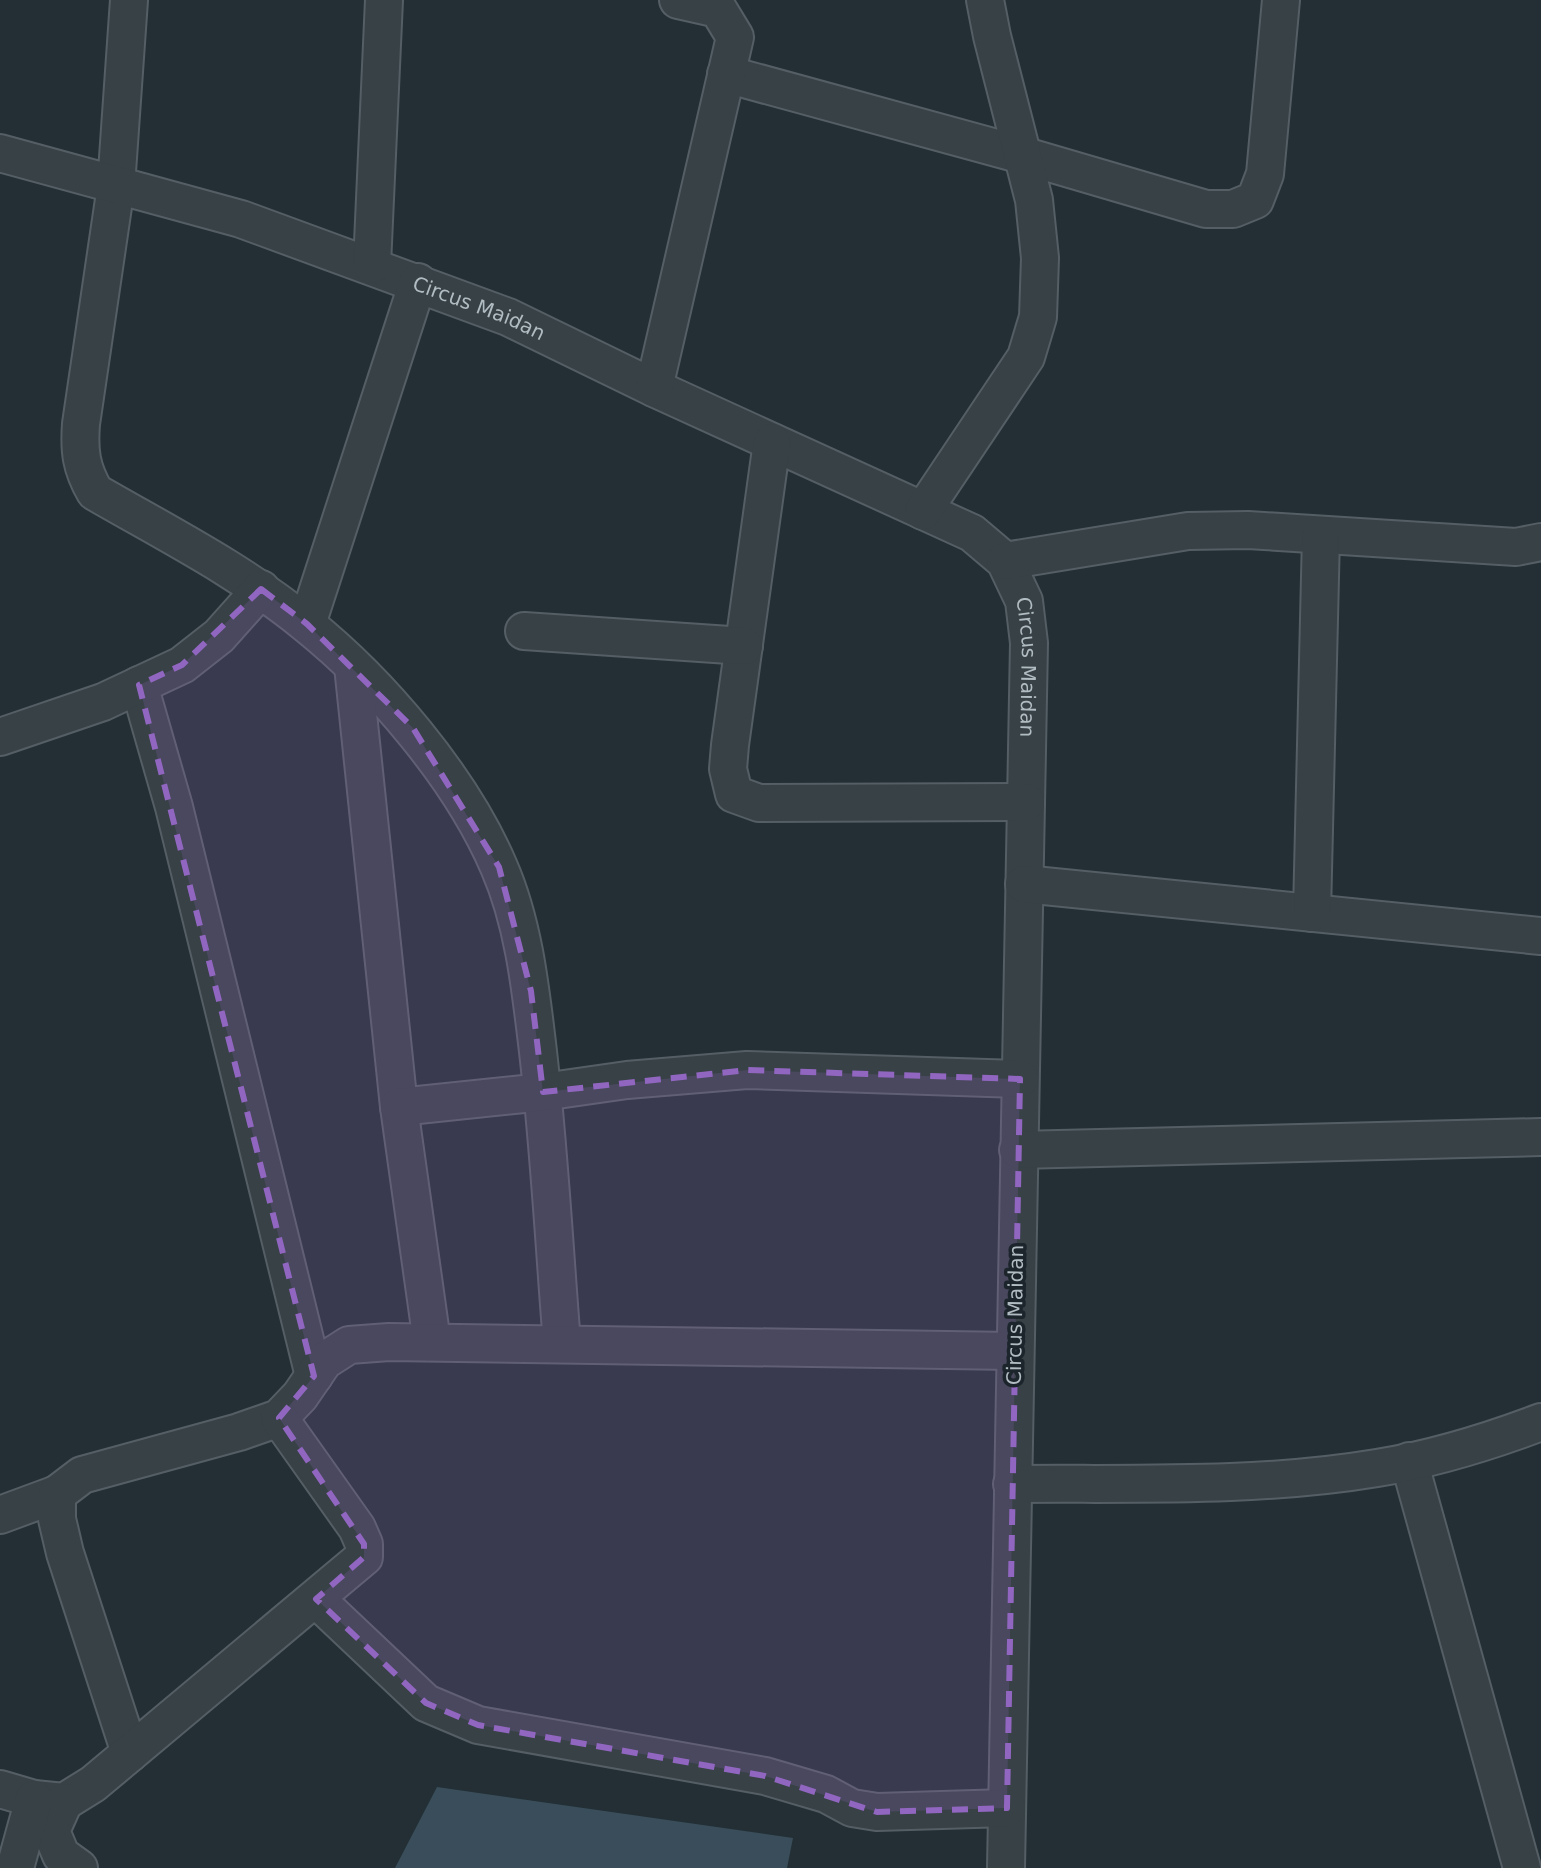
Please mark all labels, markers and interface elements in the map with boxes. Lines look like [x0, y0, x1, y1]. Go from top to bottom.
street label: Circus Maidan [409, 271, 549, 345]
street label: Circus Maidan [1012, 596, 1041, 737]
street label: Circus Maidan [1002, 1245, 1028, 1385]

